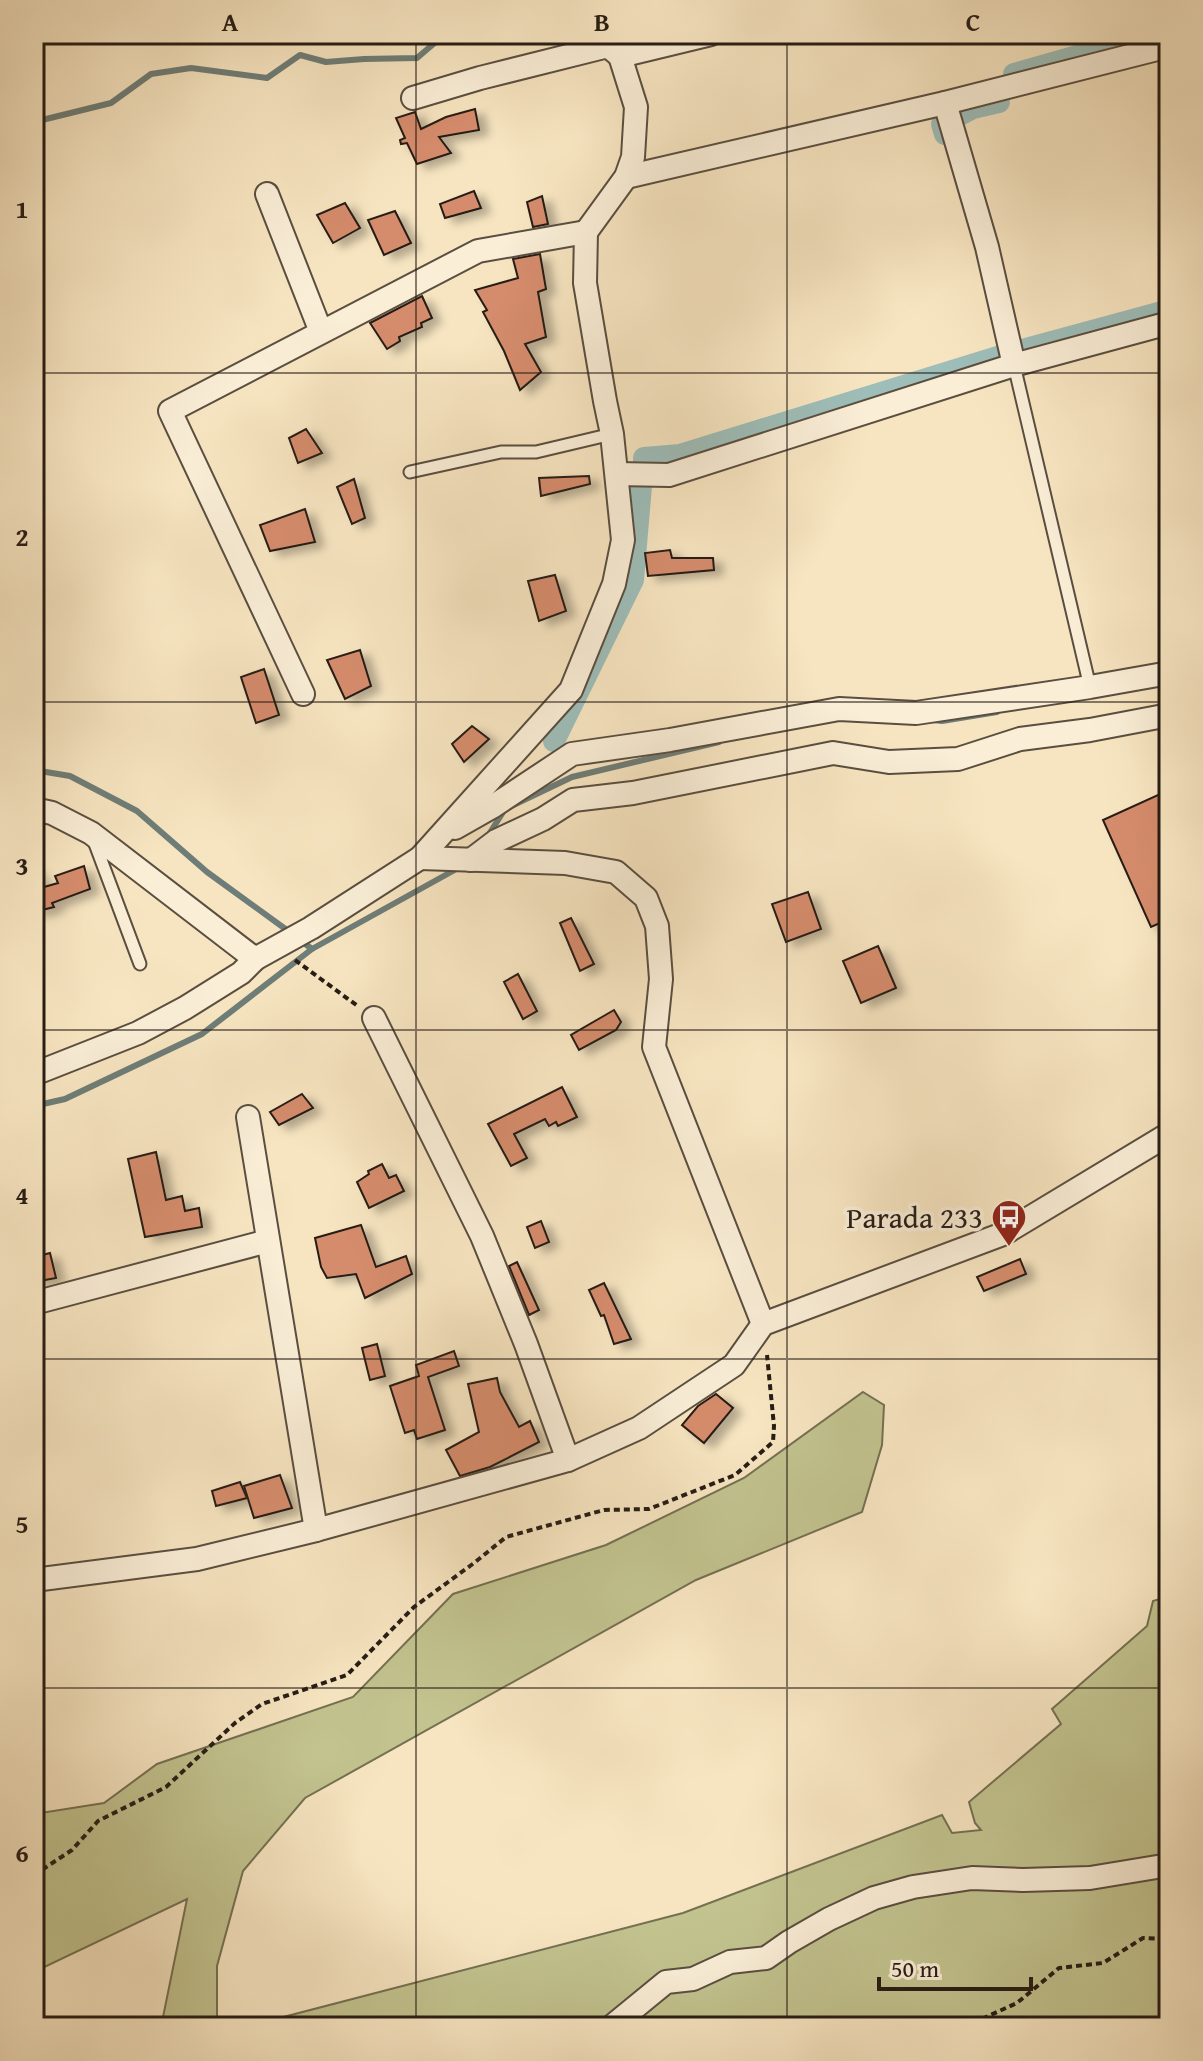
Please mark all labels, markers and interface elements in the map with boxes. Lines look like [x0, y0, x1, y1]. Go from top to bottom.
text: A [222, 2, 239, 41]
text: B [594, 2, 610, 41]
text: C [966, 2, 980, 41]
text: 1 [15, 189, 29, 228]
text: 2 [15, 517, 29, 556]
text: 3 [15, 846, 29, 885]
text: 4 [15, 1175, 29, 1214]
place label: Parada 233 [846, 1195, 983, 1239]
bus stop icon: Parada 233 [990, 1198, 1028, 1248]
text: 5 [15, 1504, 29, 1543]
text: 6 [15, 1833, 29, 1872]
scale bar [879, 1941, 1031, 1991]
text: 50 m [891, 1951, 939, 1986]

